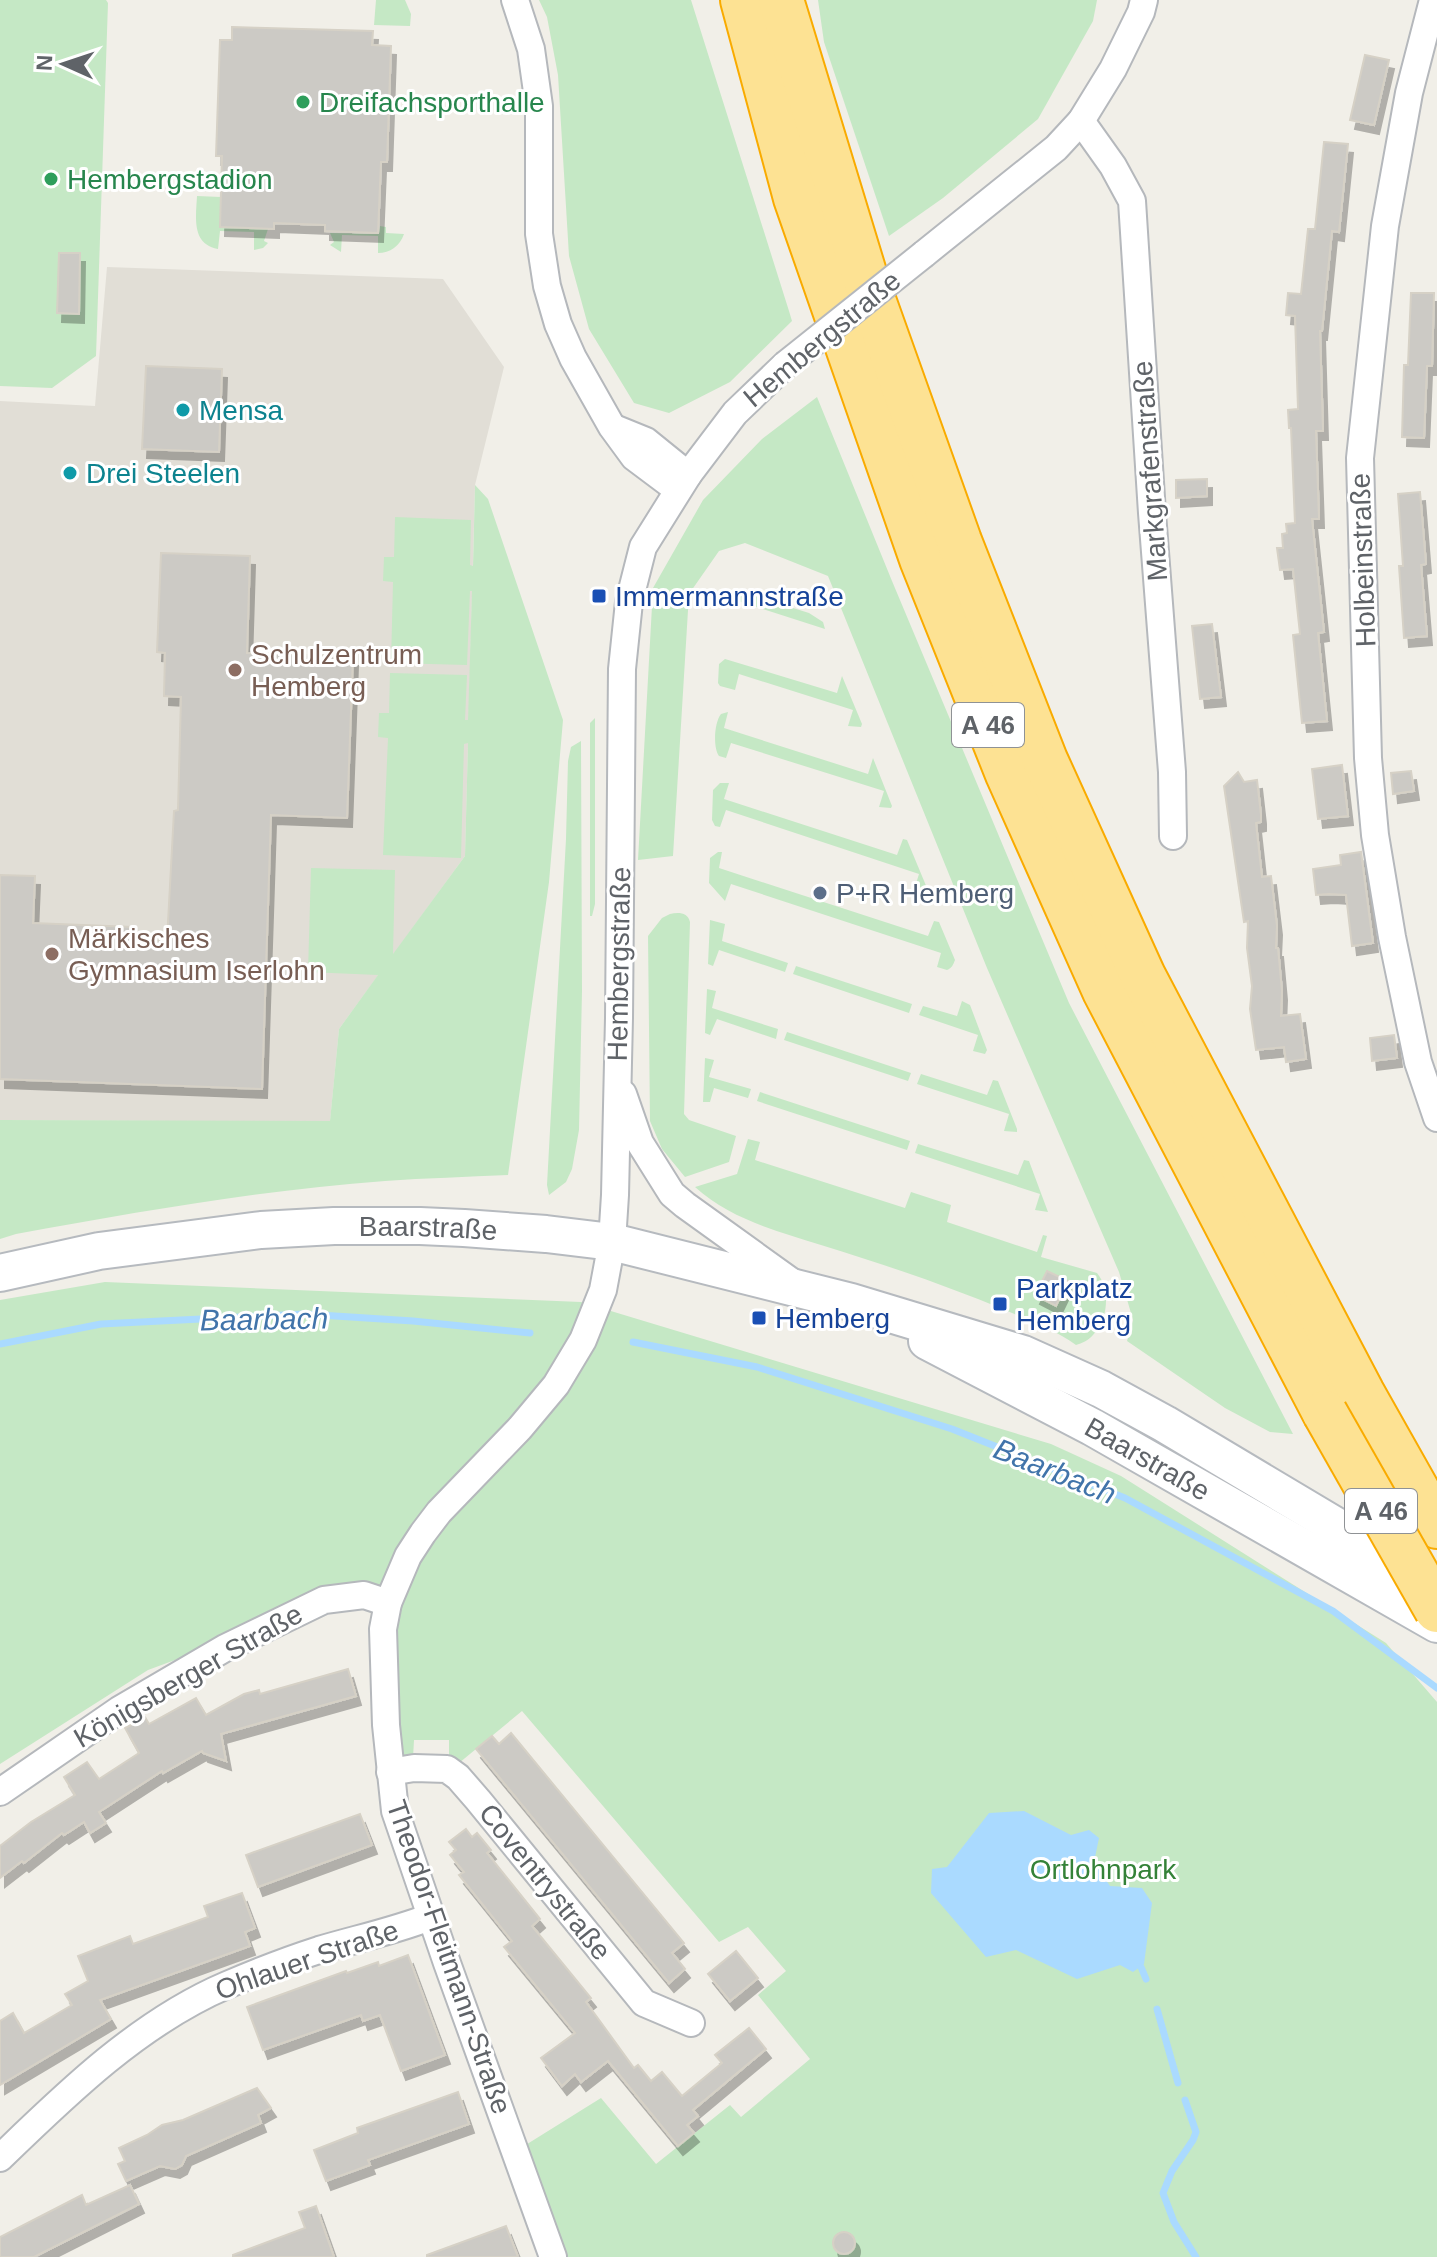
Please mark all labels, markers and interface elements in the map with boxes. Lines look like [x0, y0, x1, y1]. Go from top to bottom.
north arrow [24, 24, 104, 104]
text: N [32, 54, 57, 72]
place label: Dreifachsporthalle [319, 87, 545, 118]
marker: Dreifachsporthalle [294, 93, 312, 111]
place label: Hembergstadion [67, 164, 272, 195]
marker: Hembergstadion [42, 170, 60, 188]
street label: Hembergstraße [738, 265, 906, 413]
street label: Markgrafenstraße [1127, 360, 1173, 582]
place label: Mensa [199, 395, 283, 426]
marker: Mensa [174, 401, 192, 419]
place label: Drei Steelen [86, 458, 240, 489]
marker: Drei Steelen [61, 464, 79, 482]
street label: Holbeinstraße [1344, 472, 1382, 648]
place label: Immermannstraße [615, 581, 844, 612]
marker: Immermannstraße [590, 587, 608, 605]
place label: Schulzentrum Hemberg [251, 639, 422, 702]
marker: Schulzentrum Hemberg [226, 661, 244, 679]
road number: A 46 [952, 703, 1024, 747]
street label: Hembergstraße [602, 866, 636, 1062]
place label: P+R Hemberg [836, 878, 1014, 909]
marker: P+R Hemberg [811, 884, 829, 902]
place label: Märkisches Gymnasium Iserlohn [68, 923, 325, 986]
marker: Märkisches Gymnasium Iserlohn [43, 945, 61, 963]
street label: Baarstraße [359, 1210, 498, 1246]
place label: Parkplatz Hemberg [1016, 1273, 1133, 1336]
marker: Parkplatz Hemberg [991, 1295, 1009, 1313]
water label: Baarbach [200, 1301, 328, 1337]
place label: Hemberg [775, 1303, 890, 1334]
marker: Hemberg [750, 1309, 768, 1327]
street label: Baarstraße [1080, 1411, 1215, 1507]
water label: Baarbach [989, 1432, 1121, 1510]
road number: A 46 [1345, 1489, 1417, 1533]
street label: Königsberger Straße [68, 1598, 308, 1754]
street label: Theodor-Fleitmann-Straße [381, 1796, 517, 2118]
street label: Coventrystraße [473, 1798, 617, 1966]
park label: Ortlohnpark [1030, 1854, 1177, 1885]
street label: Ohlauer Straße [211, 1914, 403, 2006]

